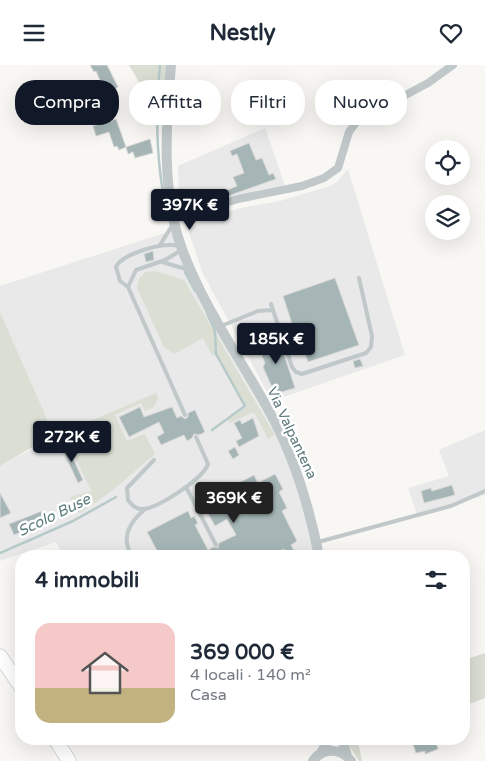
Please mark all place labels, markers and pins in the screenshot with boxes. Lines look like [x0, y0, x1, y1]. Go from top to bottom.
pin: 397K € [149, 189, 231, 231]
pin: 185K € [235, 323, 317, 365]
pin: 272K € [31, 421, 113, 463]
pin: 369K € [193, 481, 275, 524]

